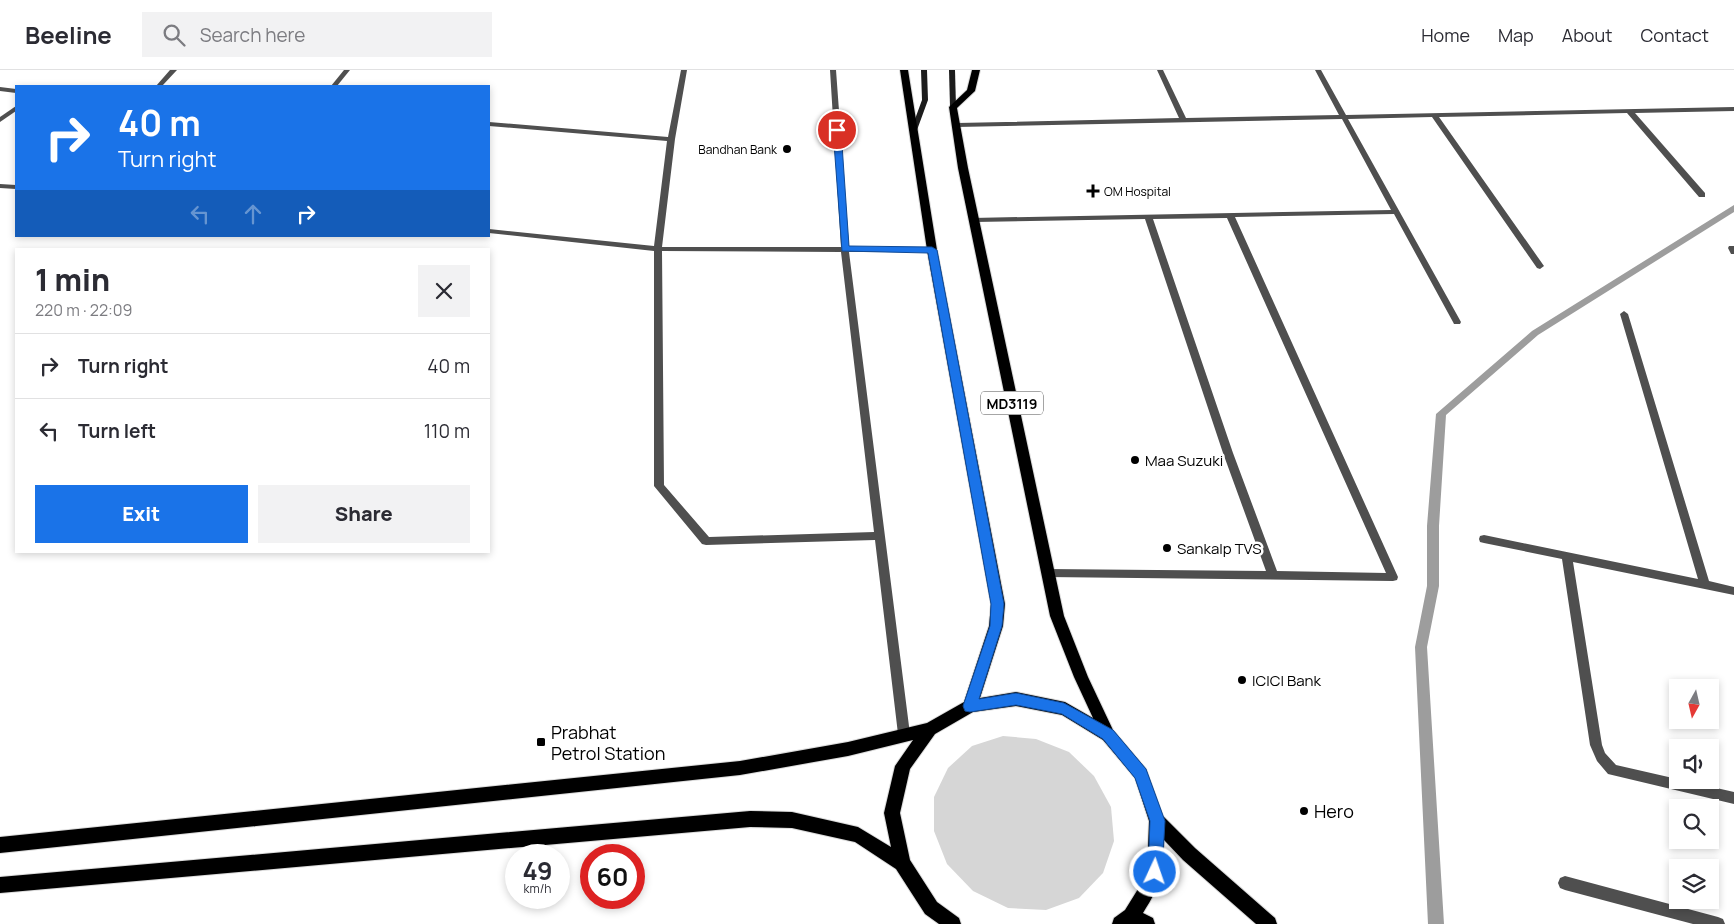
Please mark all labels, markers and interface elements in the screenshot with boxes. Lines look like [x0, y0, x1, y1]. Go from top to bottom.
search box [142, 12, 492, 57]
text: Beeline [25, 18, 112, 51]
icon: search [160, 21, 188, 49]
text: Search here [200, 22, 305, 48]
text: Home [1421, 23, 1470, 47]
text: Map [1498, 23, 1534, 47]
text: About [1562, 23, 1612, 47]
text: Contact [1640, 23, 1709, 47]
text: 40 m [118, 99, 201, 147]
icon: right [35, 105, 100, 170]
pin [816, 109, 858, 151]
icon: arrive [823, 116, 851, 144]
place label: Bandhan Bank [698, 141, 778, 158]
marker: Bandhan Bank [781, 143, 793, 155]
text: Turn right [118, 144, 216, 174]
place label: OM Hospital [1104, 183, 1171, 200]
marker: OM Hospital [1086, 184, 1100, 198]
icon: left [186, 200, 214, 228]
icon: ahead [239, 200, 267, 228]
icon: right [292, 200, 320, 228]
text: 1 min [35, 259, 110, 300]
button: close [418, 265, 470, 317]
text: 220 m · 22:09 [35, 299, 133, 321]
icon: right [35, 352, 63, 380]
text: Turn right [78, 353, 168, 379]
text: 40 m [427, 353, 470, 379]
road number: MD3119 [981, 392, 1043, 414]
icon: left [35, 417, 63, 445]
text: Turn left [78, 418, 156, 444]
text: 110 m [424, 418, 470, 444]
place label: Maa Suzuki [1145, 450, 1223, 471]
marker: Maa Suzuki [1129, 454, 1141, 466]
button: Exit [35, 485, 248, 543]
button: Share [258, 485, 470, 543]
place label: Sankalp TVS [1177, 538, 1262, 559]
marker: Sankalp TVS [1161, 542, 1173, 554]
place label: ICICI Bank [1252, 670, 1321, 691]
marker: ICICI Bank [1236, 674, 1248, 686]
north arrow [1669, 679, 1719, 729]
map controls [1669, 679, 1719, 909]
place label: Prabhat Petrol Station [551, 720, 665, 765]
marker: Prabhat Petrol Station [535, 736, 547, 748]
button: sound [1669, 739, 1719, 789]
place label: Hero [1314, 799, 1354, 823]
button: search [1669, 799, 1719, 849]
marker: Hero [1298, 805, 1310, 817]
speed limit sign: 60 [580, 844, 645, 909]
position arrow [1128, 845, 1180, 897]
text: 49 [522, 853, 553, 888]
button: layers [1669, 859, 1719, 909]
text: km/h [524, 880, 551, 897]

